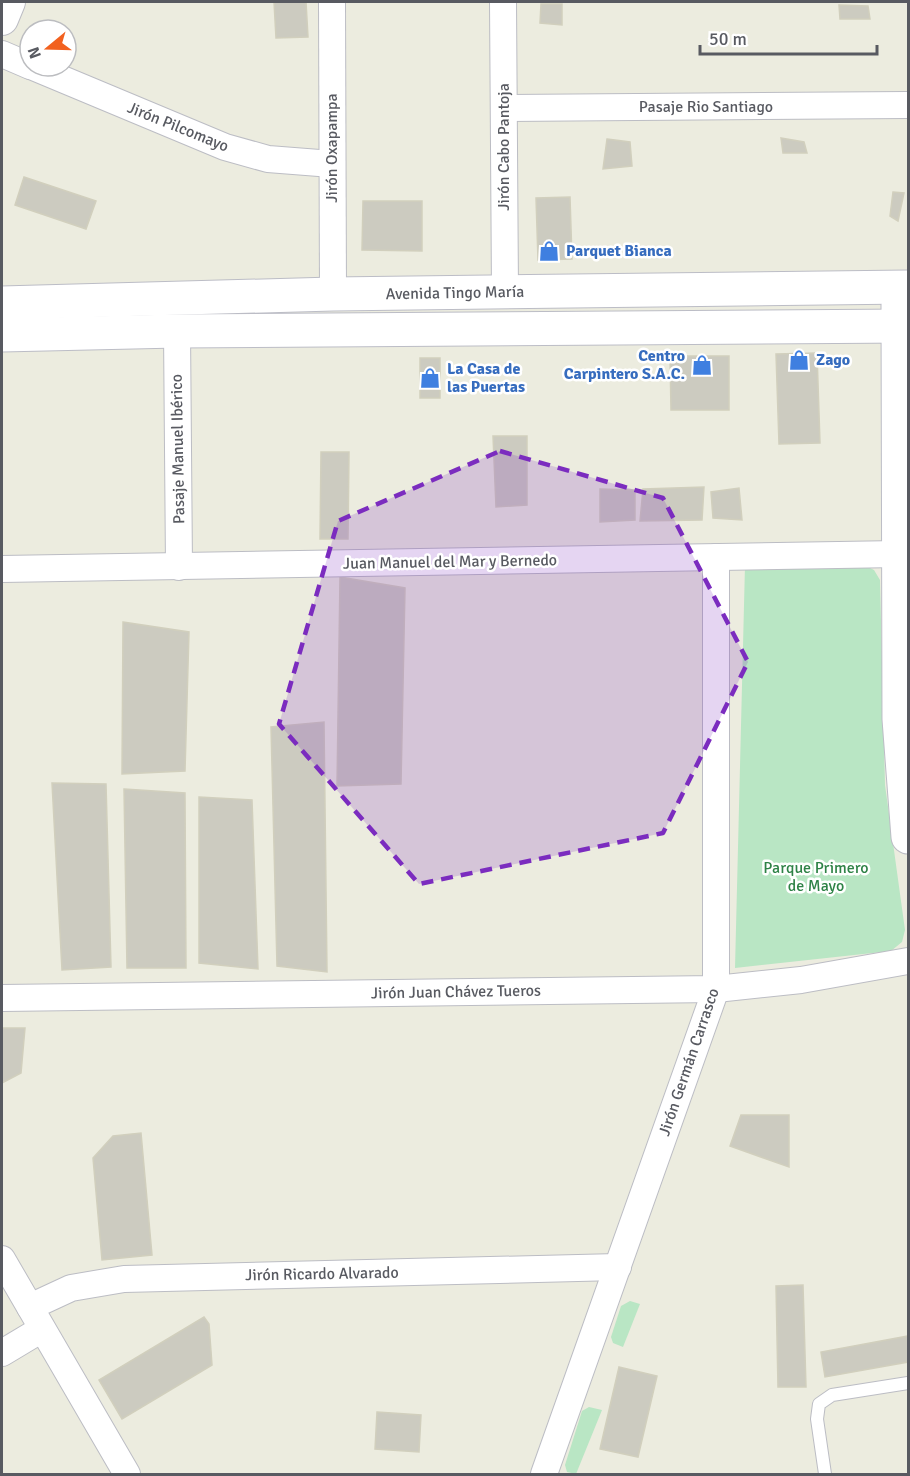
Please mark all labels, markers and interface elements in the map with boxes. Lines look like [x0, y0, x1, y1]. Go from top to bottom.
north arrow [18, 18, 78, 78]
scale bar [700, 18, 877, 56]
text: 50 m [709, 28, 747, 50]
text: N [23, 44, 46, 61]
street label: Jirón Cabo Pantoja [494, 83, 514, 211]
street label: Jirón Oxapampa [322, 93, 342, 203]
street label: Pasaje Rio Santiago [639, 97, 773, 117]
street label: Jirón Pilcomayo [124, 98, 232, 156]
shop icon: Parquet Bianca [537, 239, 561, 263]
place label: Parquet Bianca [566, 241, 672, 261]
street label: Avenida Tingo María [386, 282, 524, 304]
place label: Centro Carpintero S.A.C. [564, 346, 685, 384]
shop icon: Zago [787, 348, 811, 372]
place label: Zago [816, 350, 850, 370]
shop icon: Centro Carpintero S.A.C. [690, 353, 714, 377]
place label: La Casa de las Puertas [447, 359, 525, 397]
shop icon: La Casa de las Puertas [418, 366, 442, 390]
street label: Pasaje Manuel Ibérico [167, 374, 189, 524]
street label: Juan Manuel del Mar y Bernedo [343, 550, 557, 574]
park label: Parque Primero de Mayo [763, 858, 869, 896]
street label: Jirón Juan Chávez Tueros [371, 981, 541, 1003]
street label: Jirón Germán Carrasco [654, 985, 724, 1139]
street label: Jirón Ricardo Alvarado [245, 1263, 399, 1285]

